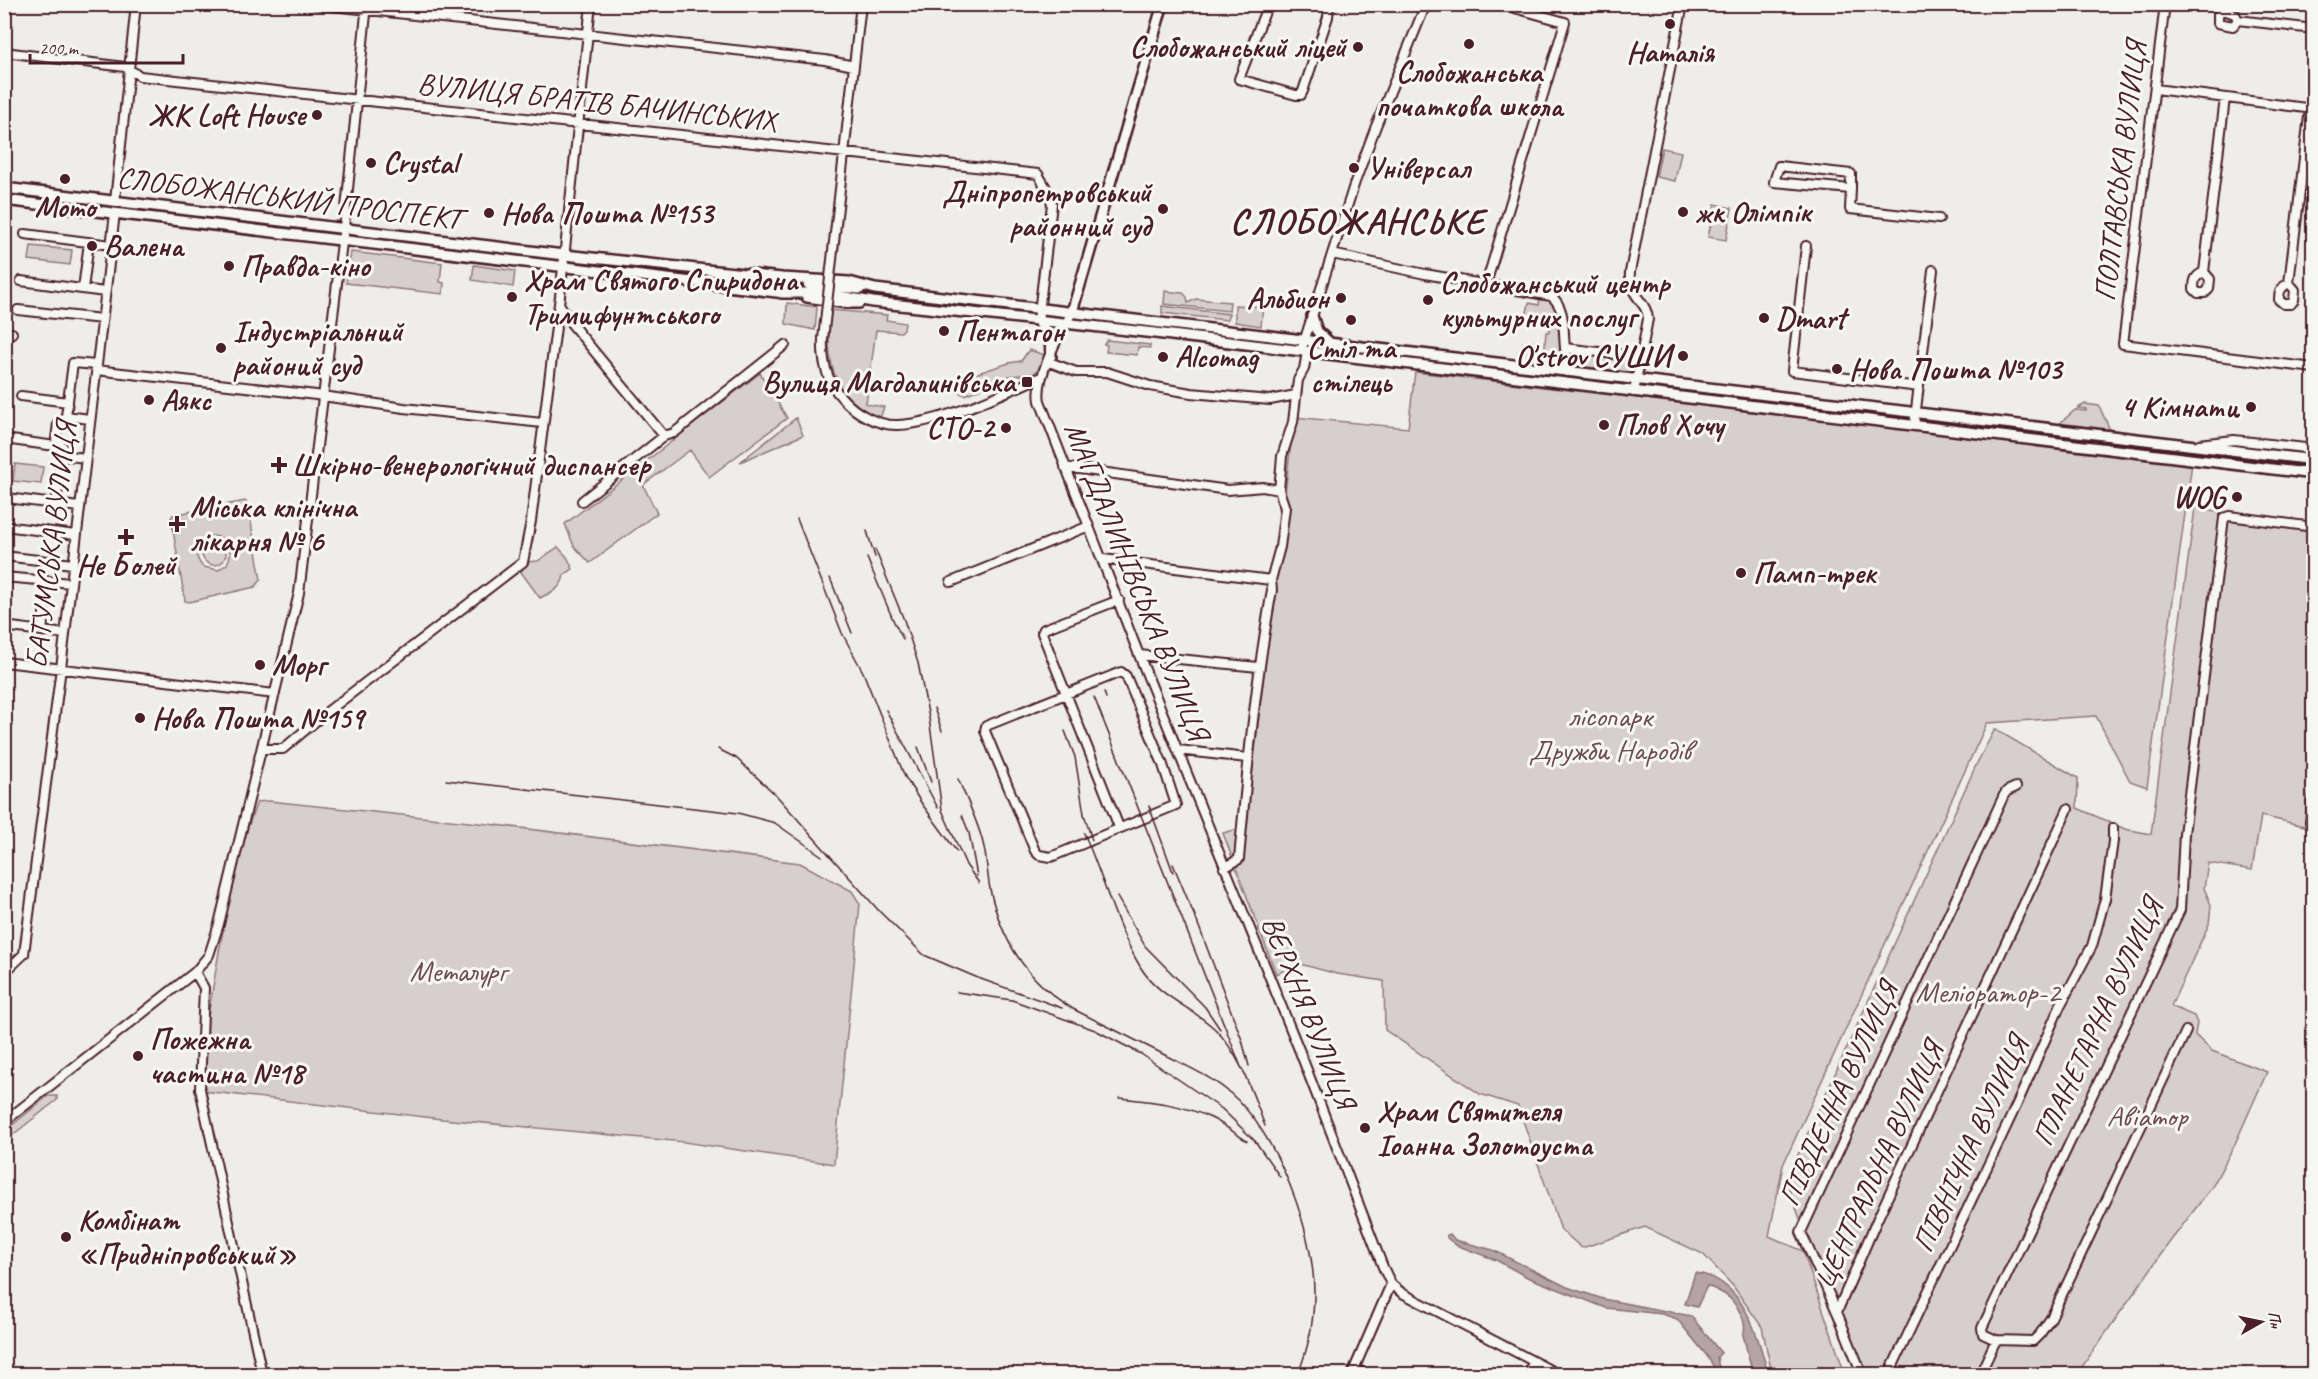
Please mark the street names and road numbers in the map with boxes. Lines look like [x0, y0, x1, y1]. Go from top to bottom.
street label: ПОЛТАВСЬКА ВУЛИЦЯ [2085, 35, 2155, 303]
street label: ВУЛИЦЯ БРАТІВ БАЧИНСЬКИХ [416, 64, 781, 140]
street label: СЛОБОЖАНСЬКИЙ ПРОСПЕКТ [115, 158, 470, 239]
street label: БАТУМСЬКА ВУЛИЦЯ [17, 415, 85, 671]
street label: МАГДАЛИНІВСЬКА ВУЛИЦЯ [1056, 417, 1220, 750]
street label: ПЛАНЕТАРНА ВУЛИЦЯ [2023, 888, 2173, 1152]
street label: ВЕРХНЯ ВУЛИЦЯ [1253, 910, 1367, 1118]
street label: ПІВДЕННА ВУЛИЦЯ [1770, 972, 1908, 1212]
street label: ПІВНІЧНА ВУЛИЦЯ [1903, 1026, 2038, 1258]
street label: ЦЕНТРАЛЬНА ВУЛИЦЯ [1804, 1032, 1954, 1294]

